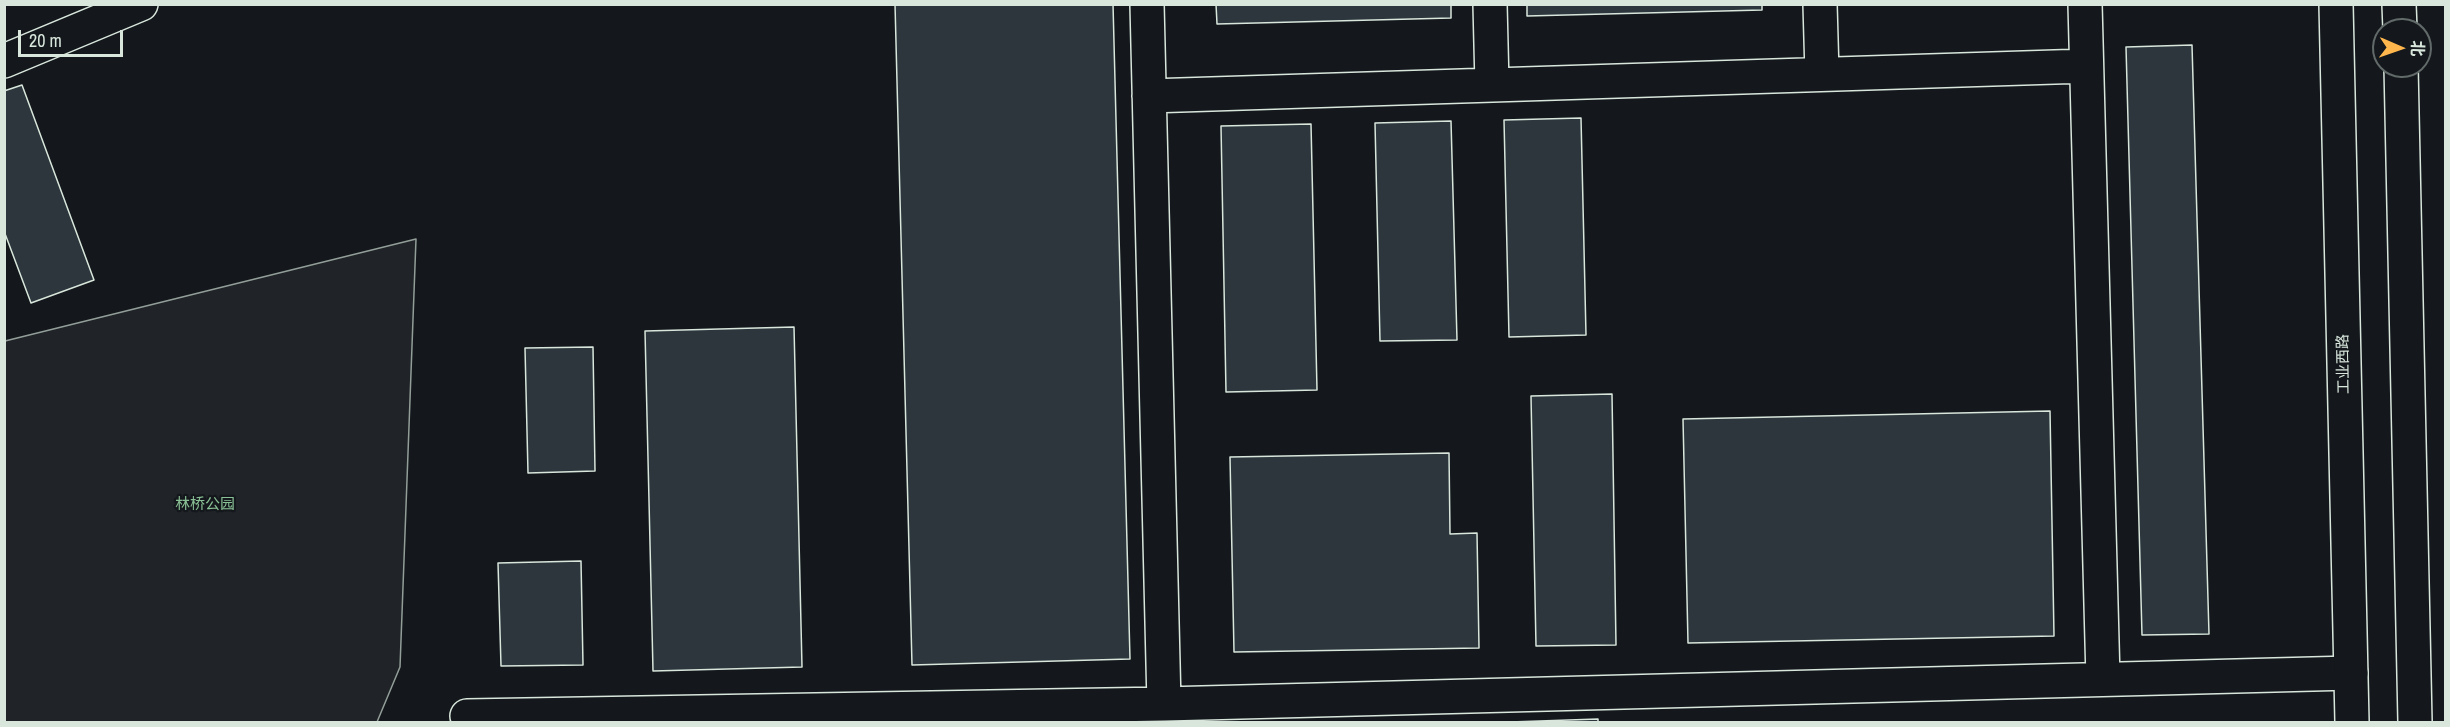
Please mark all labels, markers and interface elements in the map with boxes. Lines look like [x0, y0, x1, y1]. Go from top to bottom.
scale bar [21, 18, 126, 56]
north arrow [2372, 18, 2432, 78]
text: 20 m [29, 28, 62, 53]
text: 北 [2407, 40, 2429, 57]
street label: 工业西路 [2334, 334, 2354, 394]
park label: 林桥公园 [175, 496, 235, 514]

